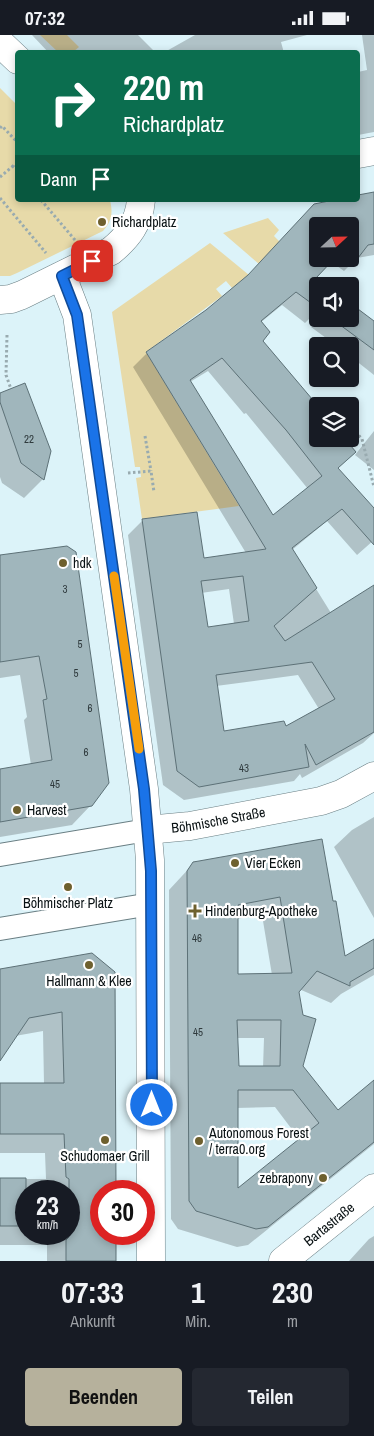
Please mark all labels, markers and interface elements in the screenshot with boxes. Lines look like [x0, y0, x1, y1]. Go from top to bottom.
text: 07:32 [25, 5, 65, 31]
text: 220 m [123, 64, 204, 111]
icon: right [40, 70, 105, 135]
text: Richardplatz [123, 109, 224, 139]
icon: arrive [87, 165, 115, 193]
text: Dann [40, 166, 77, 192]
place label: Richardplatz [112, 213, 177, 231]
marker: Richardplatz [96, 216, 108, 228]
north arrow [309, 217, 359, 267]
map controls [309, 217, 359, 447]
pin [71, 240, 113, 282]
icon: arrive [78, 247, 106, 275]
button: sound [309, 277, 359, 327]
button: search [309, 337, 359, 387]
button: layers [309, 397, 359, 447]
house number: 22 [24, 432, 34, 446]
place label: hdk [73, 554, 92, 572]
marker: hdk [57, 557, 69, 569]
house number: 3 [62, 582, 68, 596]
house number: 5 [77, 637, 83, 651]
house number: 5 [73, 666, 79, 680]
house number: 6 [87, 701, 93, 715]
house number: 6 [83, 745, 89, 759]
house number: 43 [239, 761, 249, 775]
house number: 45 [50, 777, 60, 791]
place label: Harvest [27, 801, 67, 819]
street label: Böhmische Straße [170, 803, 267, 837]
marker: Harvest [11, 804, 23, 816]
place label: Vier Ecken [245, 854, 301, 872]
marker: Vier Ecken [229, 857, 241, 869]
marker: Böhmischer Platz [62, 881, 74, 893]
place label: Böhmischer Platz [23, 894, 113, 912]
place label: Hindenburg-Apotheke [205, 902, 317, 920]
marker: Hindenburg-Apotheke [189, 905, 201, 917]
house number: 46 [192, 931, 202, 945]
marker: Hallmann & Klee [83, 959, 95, 971]
place label: Hallmann & Klee [46, 972, 132, 990]
house number: 45 [193, 1025, 203, 1039]
position arrow [125, 1078, 177, 1130]
place label: Autonomous Forest / terra0.org [208, 1124, 309, 1158]
marker: Schudomaer Grill [99, 1134, 111, 1146]
marker: Autonomous Forest / terra0.org [193, 1135, 205, 1147]
place label: Schudomaer Grill [60, 1147, 150, 1165]
place label: zebrapony [259, 1169, 313, 1187]
marker: zebrapony [317, 1172, 329, 1184]
speed limit sign: 30 [90, 1180, 155, 1245]
text: 23 [36, 1189, 59, 1223]
street label: Bartastraße [300, 1198, 358, 1250]
text: km/h [37, 1217, 58, 1233]
text: 07:33 [61, 1272, 124, 1312]
text: 1 [191, 1272, 205, 1312]
text: 230 [272, 1272, 313, 1312]
text: Ankunft [70, 1310, 115, 1332]
text: Min. [185, 1310, 211, 1332]
text: m [287, 1310, 298, 1332]
button: Beenden [25, 1368, 182, 1426]
button: Teilen [192, 1368, 349, 1426]

